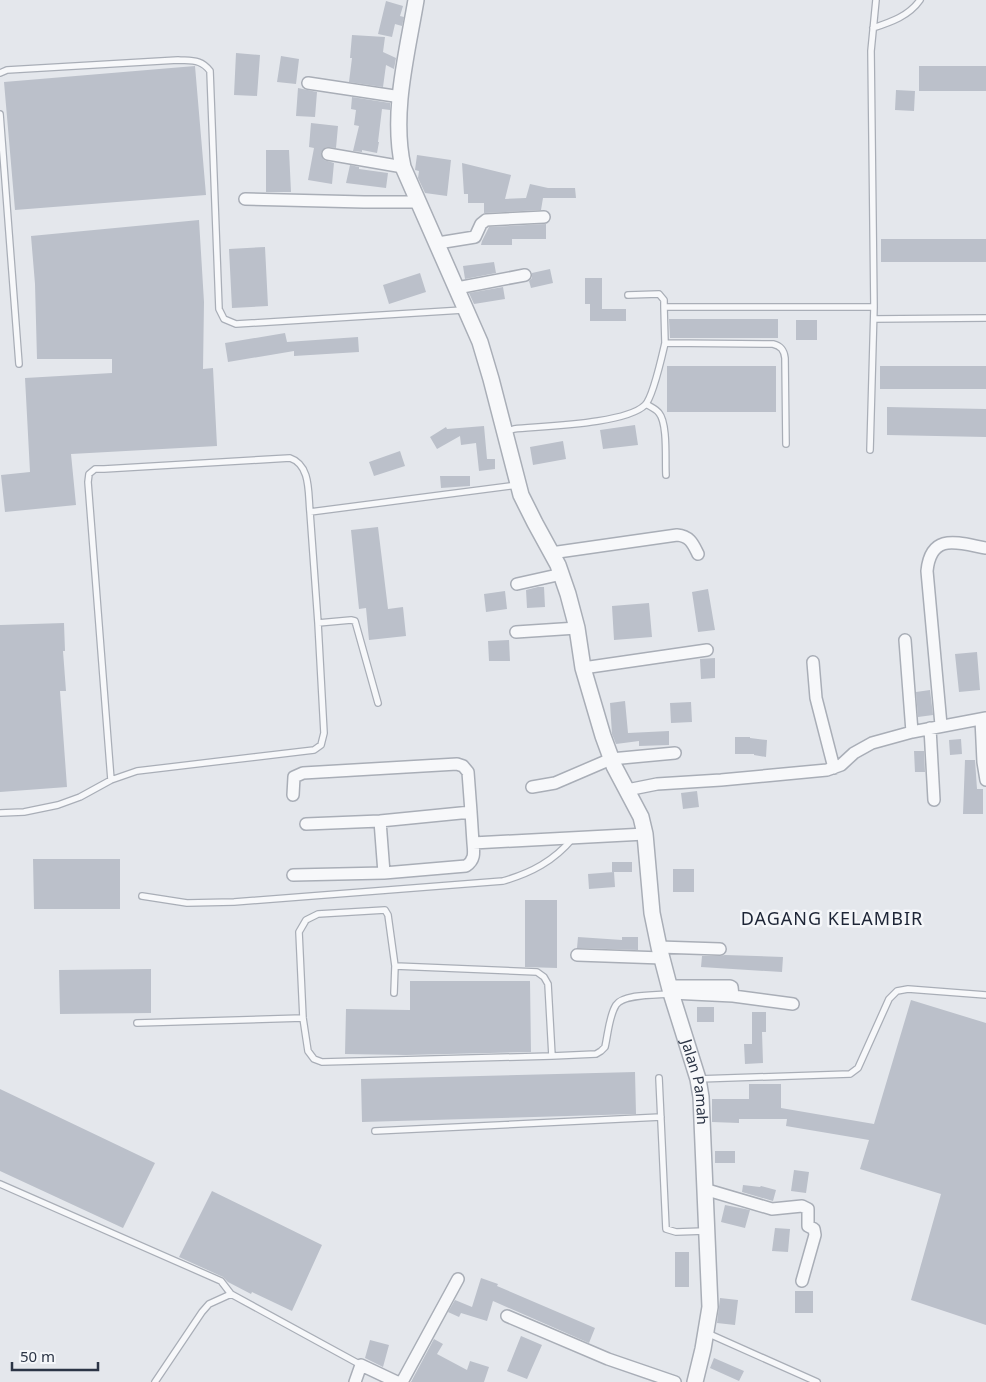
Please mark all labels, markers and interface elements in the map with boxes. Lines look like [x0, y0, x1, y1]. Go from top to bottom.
district label: DAGANG KELAMBIR [741, 906, 923, 930]
street label: Jalan Pamah [677, 1035, 713, 1125]
scale bar [12, 1340, 99, 1372]
text: 50 m [20, 1346, 55, 1366]

